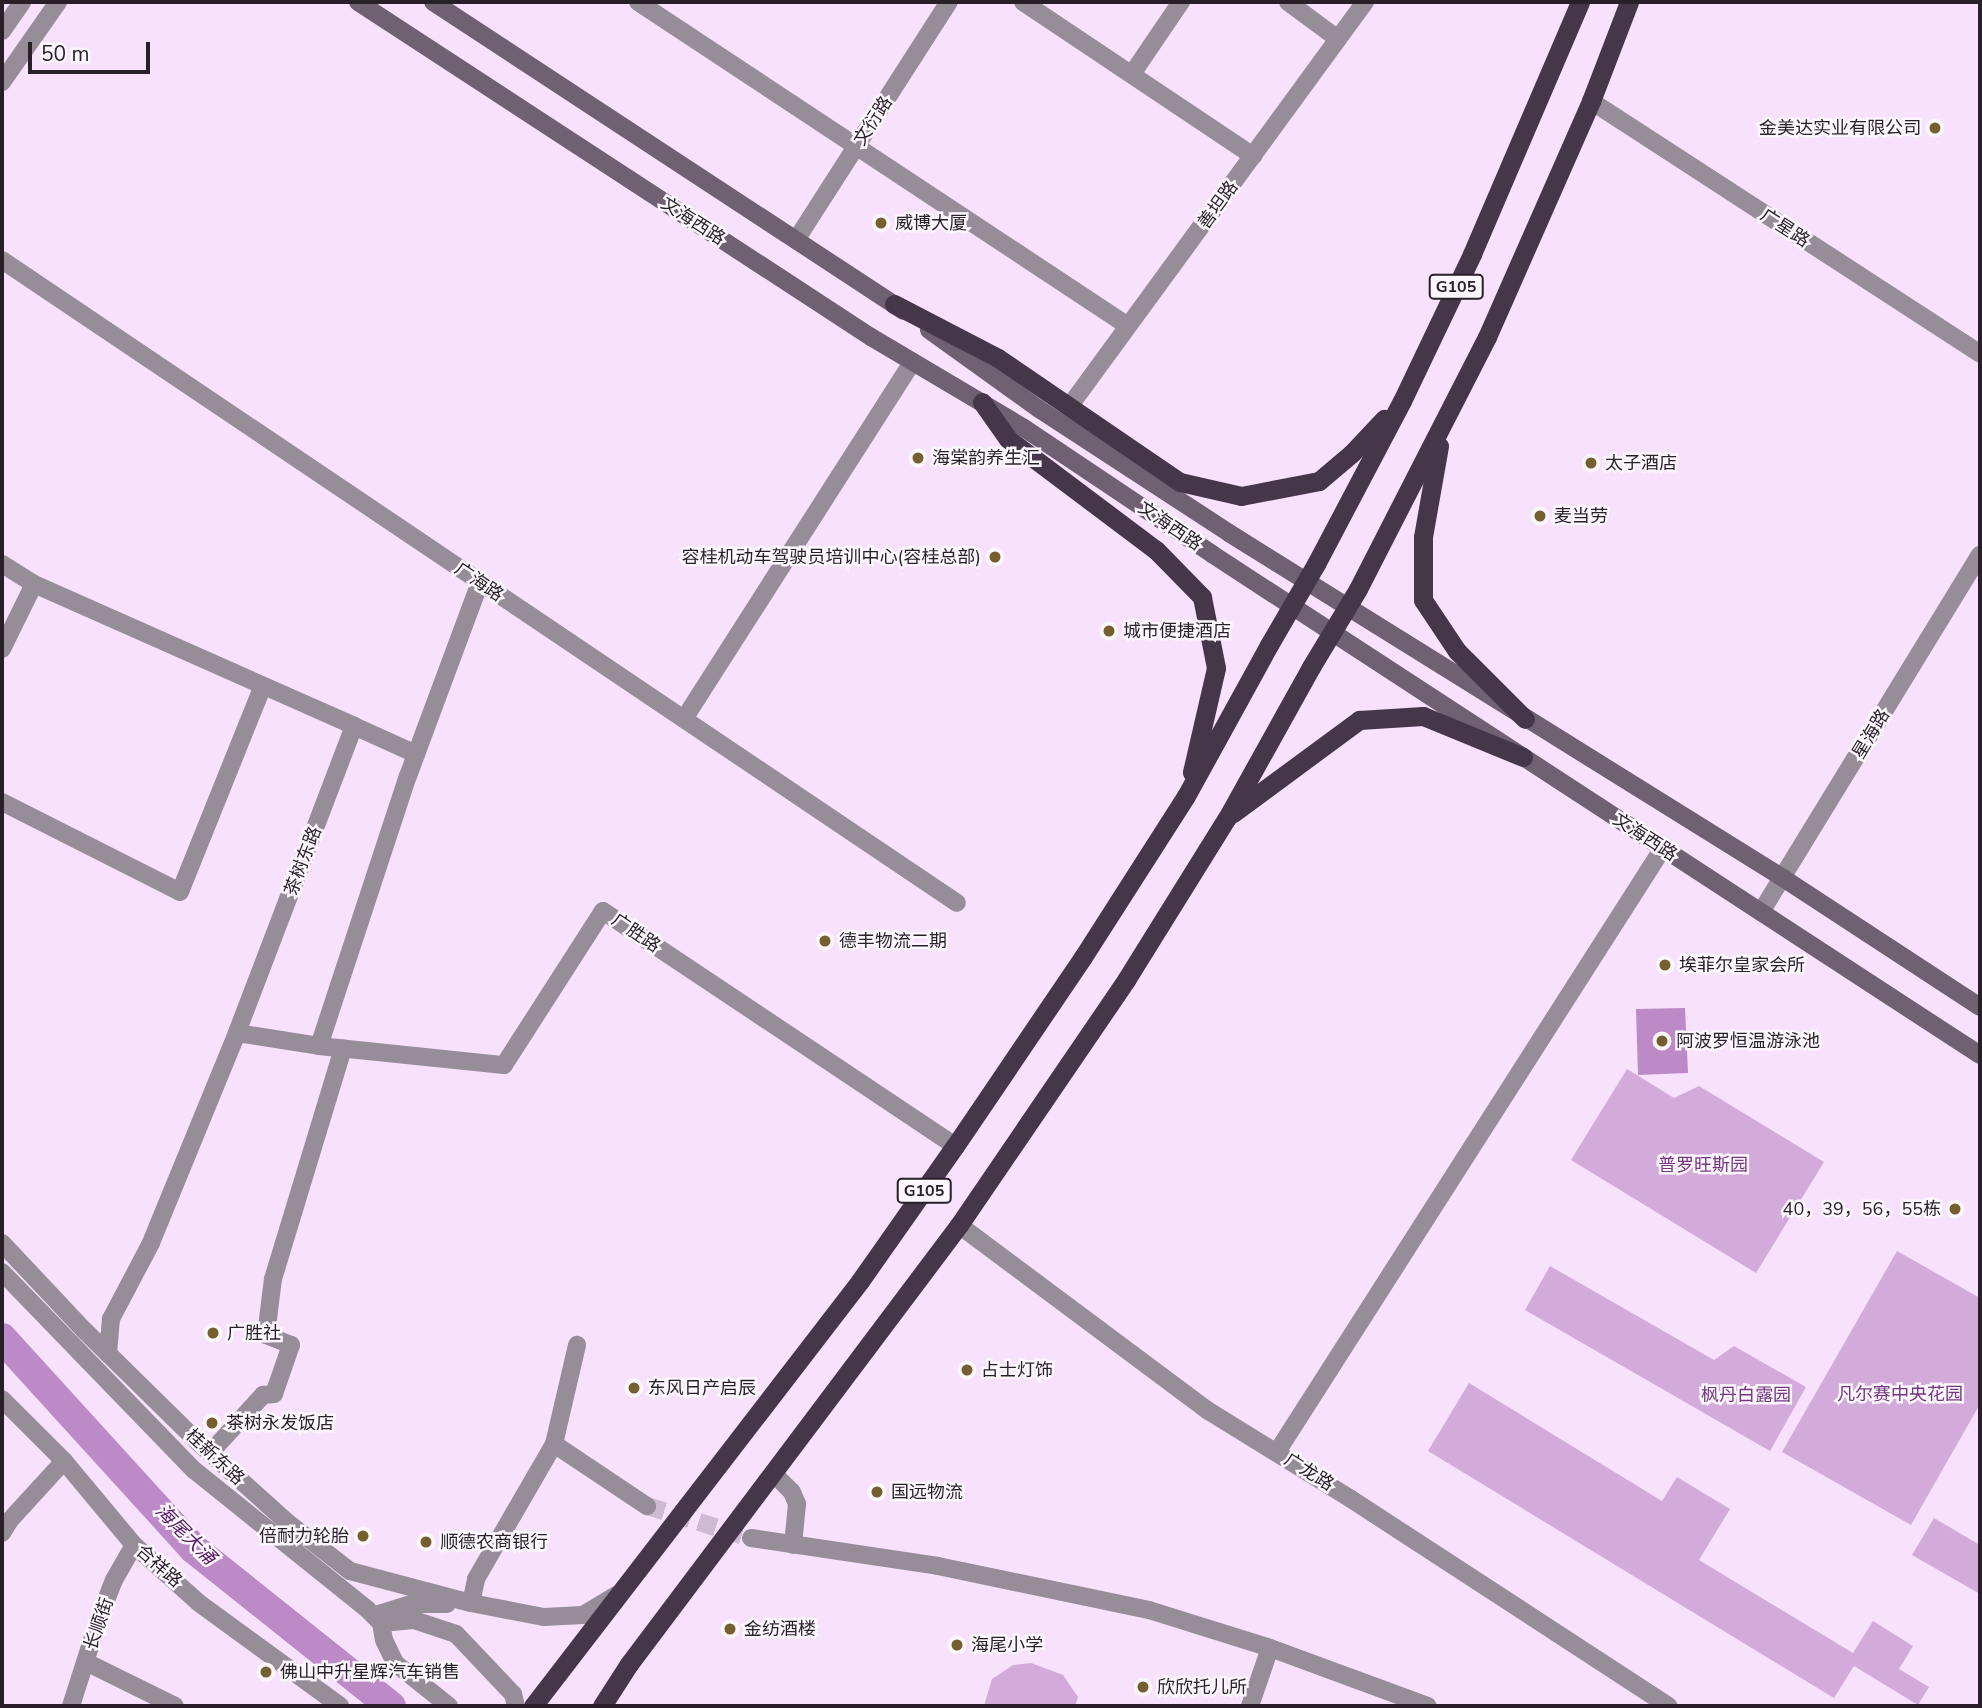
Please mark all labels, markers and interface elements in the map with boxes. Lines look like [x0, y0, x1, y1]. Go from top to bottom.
scale bar [32, 28, 154, 72]
text: 50 m [41, 40, 90, 68]
street label: 文衍路 [849, 92, 897, 150]
place label: 金美达实业有限公司 [1759, 117, 1921, 139]
marker: 金美达实业有限公司 [1927, 120, 1943, 136]
street label: 善坦路 [1193, 177, 1243, 233]
street label: 文海西路 [657, 192, 729, 250]
street label: 广星路 [1756, 204, 1814, 252]
place label: 威博大厦 [895, 212, 967, 234]
marker: 威博大厦 [873, 215, 889, 231]
road number: G105 [1428, 274, 1484, 300]
place label: 海棠韵养生汇 [932, 447, 1040, 469]
marker: 海棠韵养生汇 [910, 450, 926, 466]
place label: 太子酒店 [1605, 452, 1677, 474]
marker: 太子酒店 [1583, 455, 1599, 471]
street label: 文海西路 [1134, 497, 1206, 555]
place label: 麦当劳 [1554, 505, 1608, 527]
marker: 麦当劳 [1532, 508, 1548, 524]
place label: 容桂机动车驾驶员培训中心(容桂总部) [682, 546, 981, 568]
marker: 容桂机动车驾驶员培训中心(容桂总部) [987, 549, 1003, 565]
street label: 广海路 [451, 558, 507, 606]
place label: 城市便捷酒店 [1123, 620, 1231, 642]
marker: 城市便捷酒店 [1101, 623, 1117, 639]
street label: 星海路 [1848, 705, 1894, 763]
street label: 文海西路 [1609, 808, 1681, 866]
street label: 茶树东路 [280, 824, 326, 898]
street label: 广胜路 [608, 909, 664, 957]
place label: 德丰物流二期 [839, 930, 947, 952]
marker: 德丰物流二期 [817, 933, 833, 949]
place label: 埃菲尔皇家会所 [1679, 954, 1805, 976]
marker: 埃菲尔皇家会所 [1657, 957, 1673, 973]
place label: 阿波罗恒温游泳池 [1676, 1030, 1820, 1052]
marker: 阿波罗恒温游泳池 [1654, 1033, 1670, 1049]
park label: 普罗旺斯园 [1658, 1154, 1748, 1176]
road number: G105 [896, 1178, 952, 1204]
place label: 40，39，56，55栋 [1783, 1198, 1941, 1220]
marker: 40，39，56，55栋 [1947, 1201, 1963, 1217]
place label: 广胜社 [227, 1322, 281, 1344]
marker: 广胜社 [205, 1325, 221, 1341]
place label: 占士灯饰 [981, 1359, 1053, 1381]
marker: 占士灯饰 [959, 1362, 975, 1378]
place label: 东风日产启辰 [648, 1377, 756, 1399]
marker: 东风日产启辰 [626, 1380, 642, 1396]
park label: 凡尔赛中央花园 [1837, 1383, 1963, 1405]
park label: 枫丹白露园 [1701, 1384, 1791, 1406]
place label: 茶树永发饭店 [226, 1412, 334, 1434]
marker: 茶树永发饭店 [204, 1415, 220, 1431]
street label: 桂新东路 [181, 1425, 249, 1489]
street label: 广龙路 [1280, 1449, 1338, 1495]
place label: 国远物流 [891, 1481, 963, 1503]
marker: 国远物流 [869, 1484, 885, 1500]
water label: 海尾大涌 [150, 1500, 220, 1570]
place label: 倍耐力轮胎 [259, 1525, 349, 1547]
marker: 倍耐力轮胎 [355, 1528, 371, 1544]
place label: 顺德农商银行 [440, 1531, 548, 1553]
marker: 顺德农商银行 [418, 1534, 434, 1550]
street label: 合祥路 [132, 1540, 186, 1592]
street label: 长顺街 [80, 1595, 118, 1653]
place label: 金纺酒楼 [744, 1618, 816, 1640]
marker: 金纺酒楼 [722, 1621, 738, 1637]
place label: 海尾小学 [971, 1634, 1043, 1656]
marker: 海尾小学 [949, 1637, 965, 1653]
place label: 佛山中升星辉汽车销售 [280, 1661, 460, 1683]
marker: 佛山中升星辉汽车销售 [258, 1664, 274, 1680]
place label: 欣欣托儿所 [1157, 1676, 1247, 1698]
marker: 欣欣托儿所 [1135, 1679, 1151, 1695]

